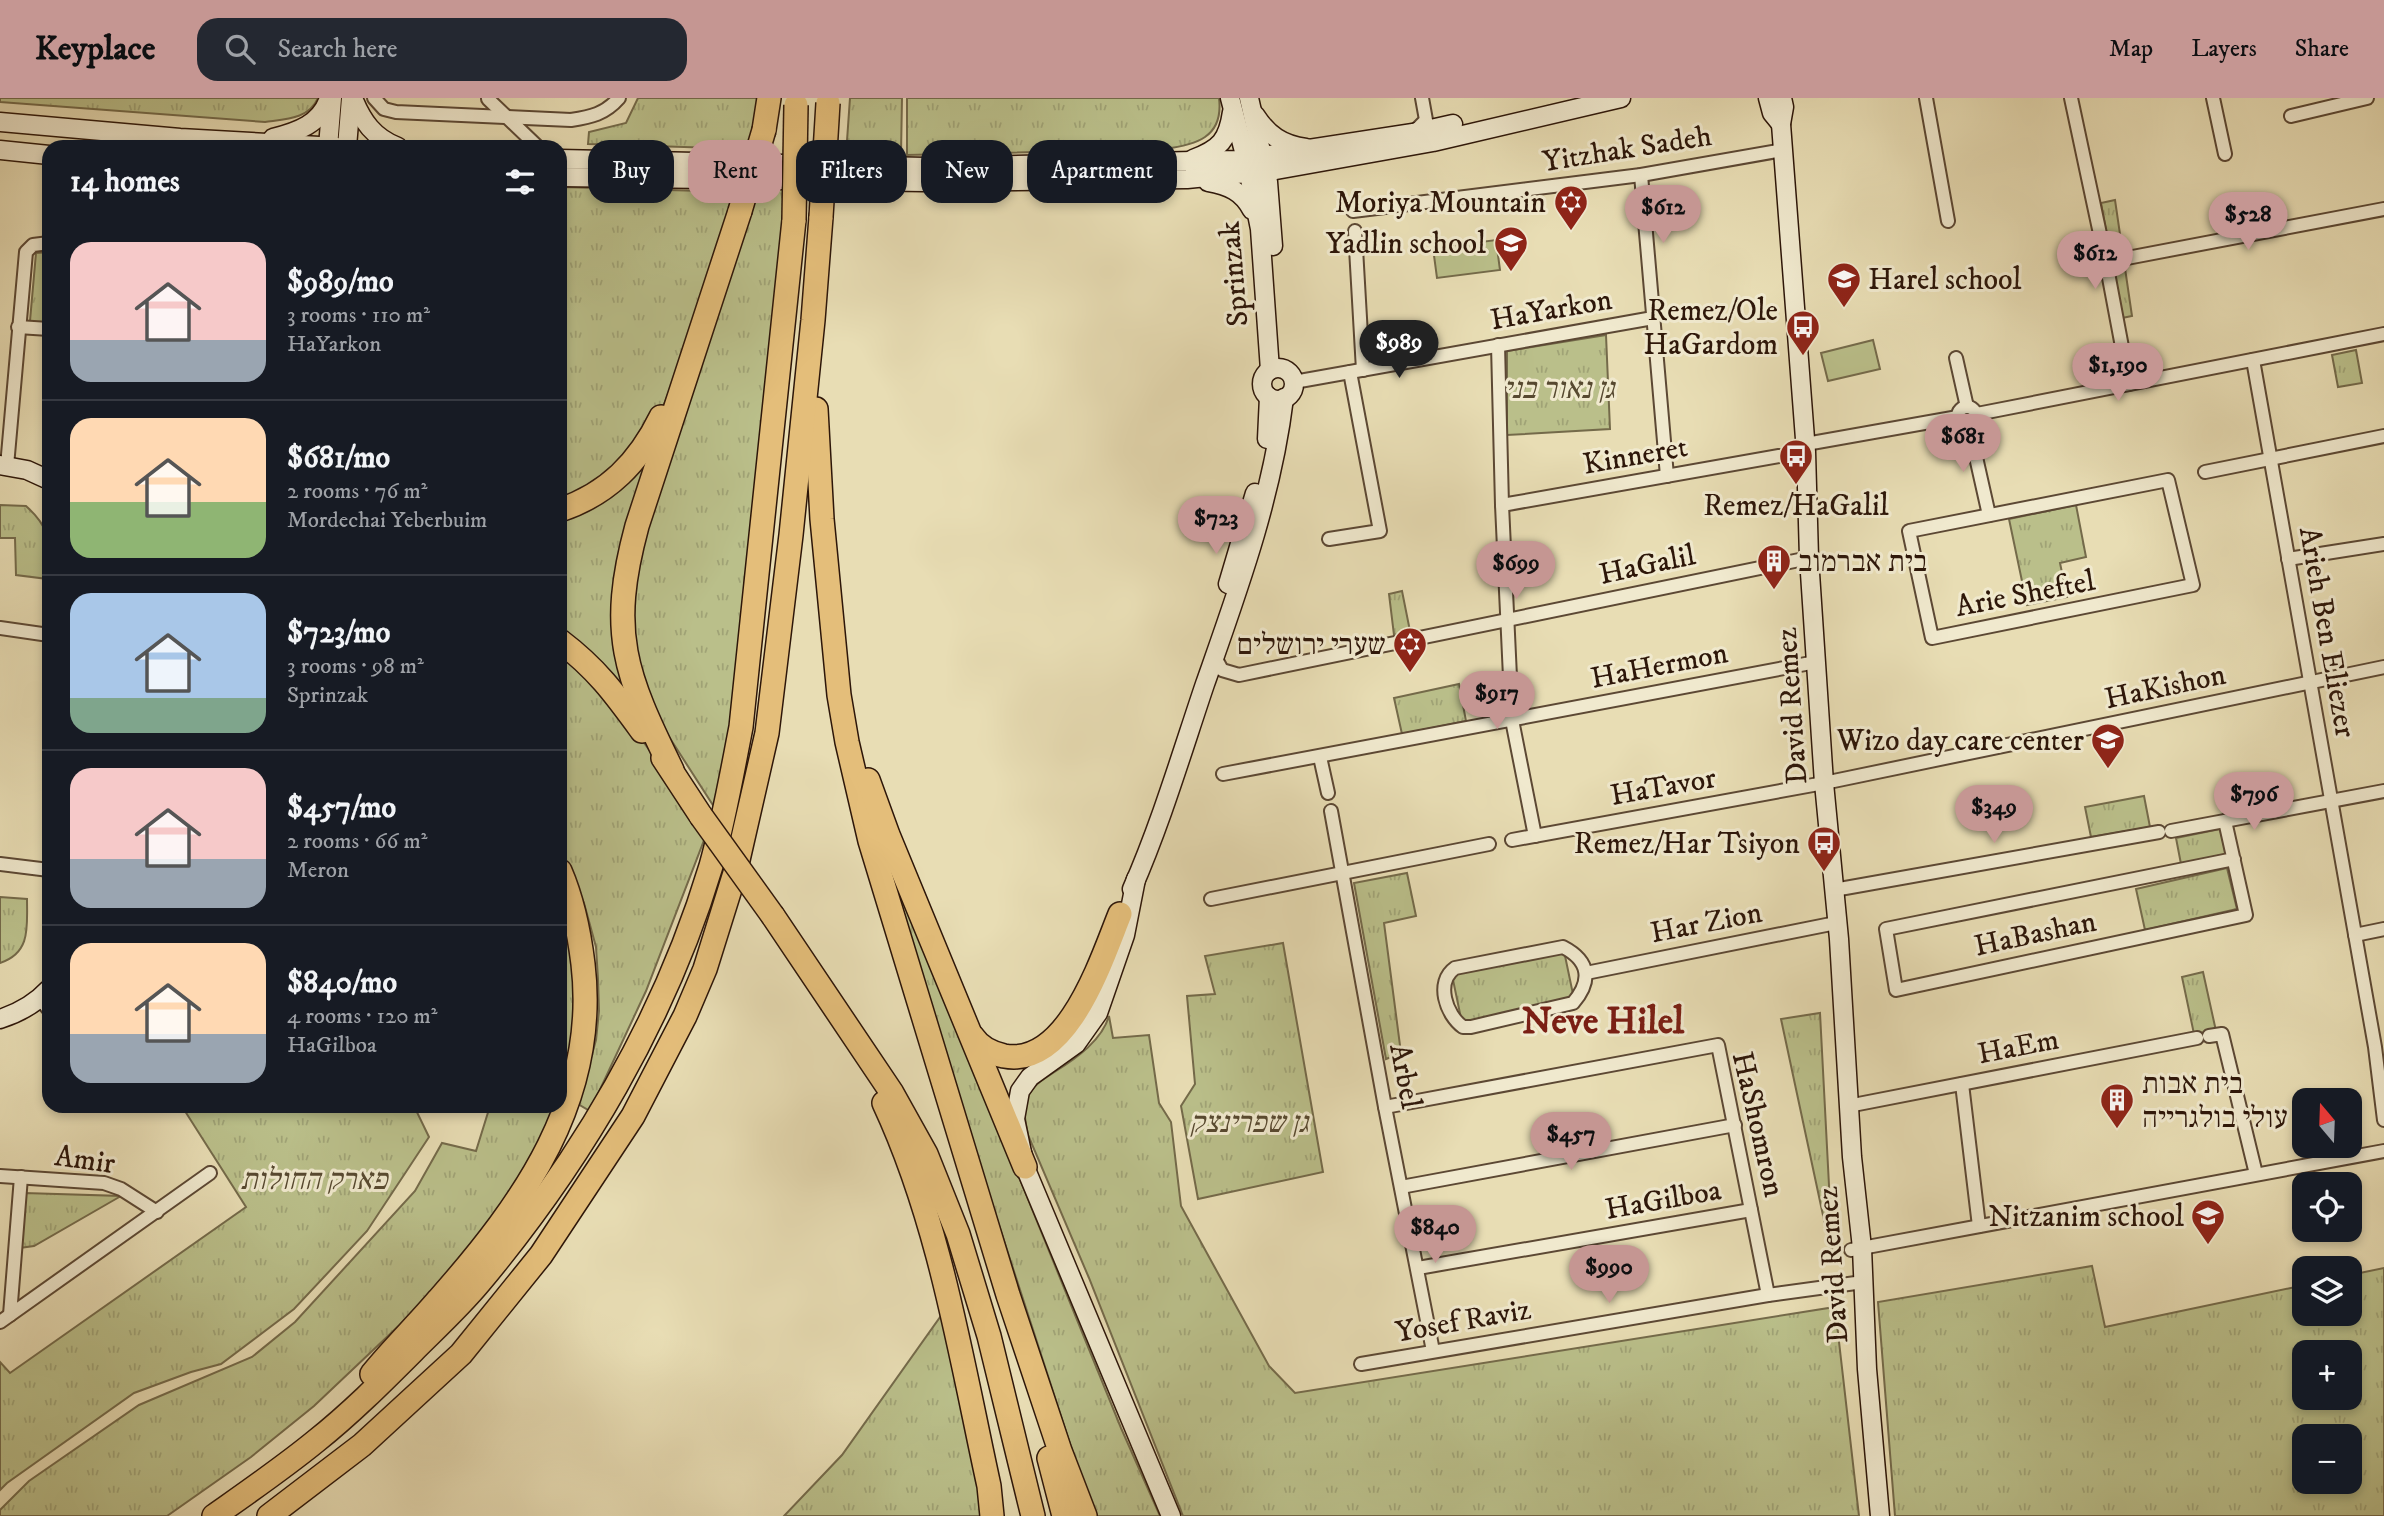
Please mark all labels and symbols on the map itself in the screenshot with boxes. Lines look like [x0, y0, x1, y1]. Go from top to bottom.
street label: Yitzhak Sadeh [1540, 118, 1715, 181]
synagogue icon: Moriya Mountain [1552, 183, 1590, 232]
place label: Moriya Mountain [1335, 185, 1546, 222]
pin: $612 [1622, 186, 1704, 245]
pin: $528 [2207, 192, 2289, 252]
street label: Sprinzak [1211, 219, 1258, 328]
school or university icon: Yadlin school [1492, 224, 1530, 273]
place label: Yadlin school [1326, 226, 1486, 263]
pin: $612 [2054, 232, 2136, 291]
school or university icon: Harel school [1825, 260, 1863, 309]
place label: Harel school [1868, 262, 2022, 299]
street label: HaYarkon [1488, 282, 1615, 339]
place label: Remez/Ole HaGardom [1643, 293, 1778, 364]
bus stop icon: Remez/Ole HaGardom [1784, 308, 1822, 357]
pin: $989 [1358, 320, 1440, 380]
pin: $1,190 [2061, 344, 2175, 403]
park label: גן נאור בני [1503, 371, 1617, 408]
pin: $681 [1922, 414, 2004, 474]
street label: Kinneret [1580, 429, 1691, 484]
bus stop icon: Remez/HaGalil [1777, 437, 1815, 486]
place label: Remez/HaGalil [1703, 488, 1889, 525]
pin: $723 [1175, 496, 1257, 556]
street label: Arieh Ben Eliezer [2290, 524, 2363, 740]
street label: HaGalil [1596, 537, 1699, 594]
pin: $699 [1475, 542, 1557, 601]
building icon: בית אברמוב [1755, 542, 1793, 591]
place label: בית אברמוב [1798, 544, 1927, 581]
street label: Arie Sheftel [1952, 563, 2098, 626]
synagogue icon: שערי ירושלים [1391, 625, 1429, 674]
street label: David Remez [1769, 626, 1816, 786]
place label: שערי ירושלים [1237, 627, 1386, 664]
street label: HaHermon [1588, 635, 1731, 698]
street label: HaKishon [2101, 657, 2229, 718]
pin: $917 [1456, 672, 1538, 731]
school or university icon: Wizo day care center [2089, 721, 2127, 770]
place label: Wizo day care center [1836, 723, 2084, 760]
street label: HaTavor [1608, 760, 1719, 815]
pin: $796 [2213, 772, 2295, 832]
pin: $349 [1953, 786, 2035, 845]
bus stop icon: Remez/Har Tsiyon [1805, 824, 1843, 873]
place label: Remez/Har Tsiyon [1574, 826, 1800, 863]
street label: Har Zion [1647, 894, 1766, 952]
street label: HaBashan [1971, 903, 2100, 965]
district label: Neve Hilel [1522, 999, 1685, 1046]
street label: HaEm [1975, 1022, 2062, 1073]
street label: Arbel [1380, 1040, 1429, 1112]
street label: HaShomron [1723, 1048, 1792, 1201]
place label: בית אבות עולי בולגרייה [2142, 1066, 2288, 1137]
building icon: בית אבות עולי בולגרייה [2098, 1081, 2136, 1130]
north arrow [2292, 1088, 2362, 1158]
park label: גן שפרינצק [1189, 1105, 1310, 1142]
pin: $457 [1530, 1112, 1612, 1172]
street label: Amir [52, 1138, 117, 1183]
park label: פארק החולות [241, 1162, 389, 1199]
street label: HaGilboa [1602, 1172, 1724, 1229]
street label: David Remez [1810, 1185, 1857, 1345]
school or university icon: Nitzanim school [2189, 1197, 2227, 1246]
place label: Nitzanim school [1988, 1199, 2184, 1236]
pin: $840 [1394, 1206, 1476, 1265]
pin: $990 [1568, 1246, 1650, 1305]
street label: Yosef Raviz [1393, 1291, 1534, 1352]

